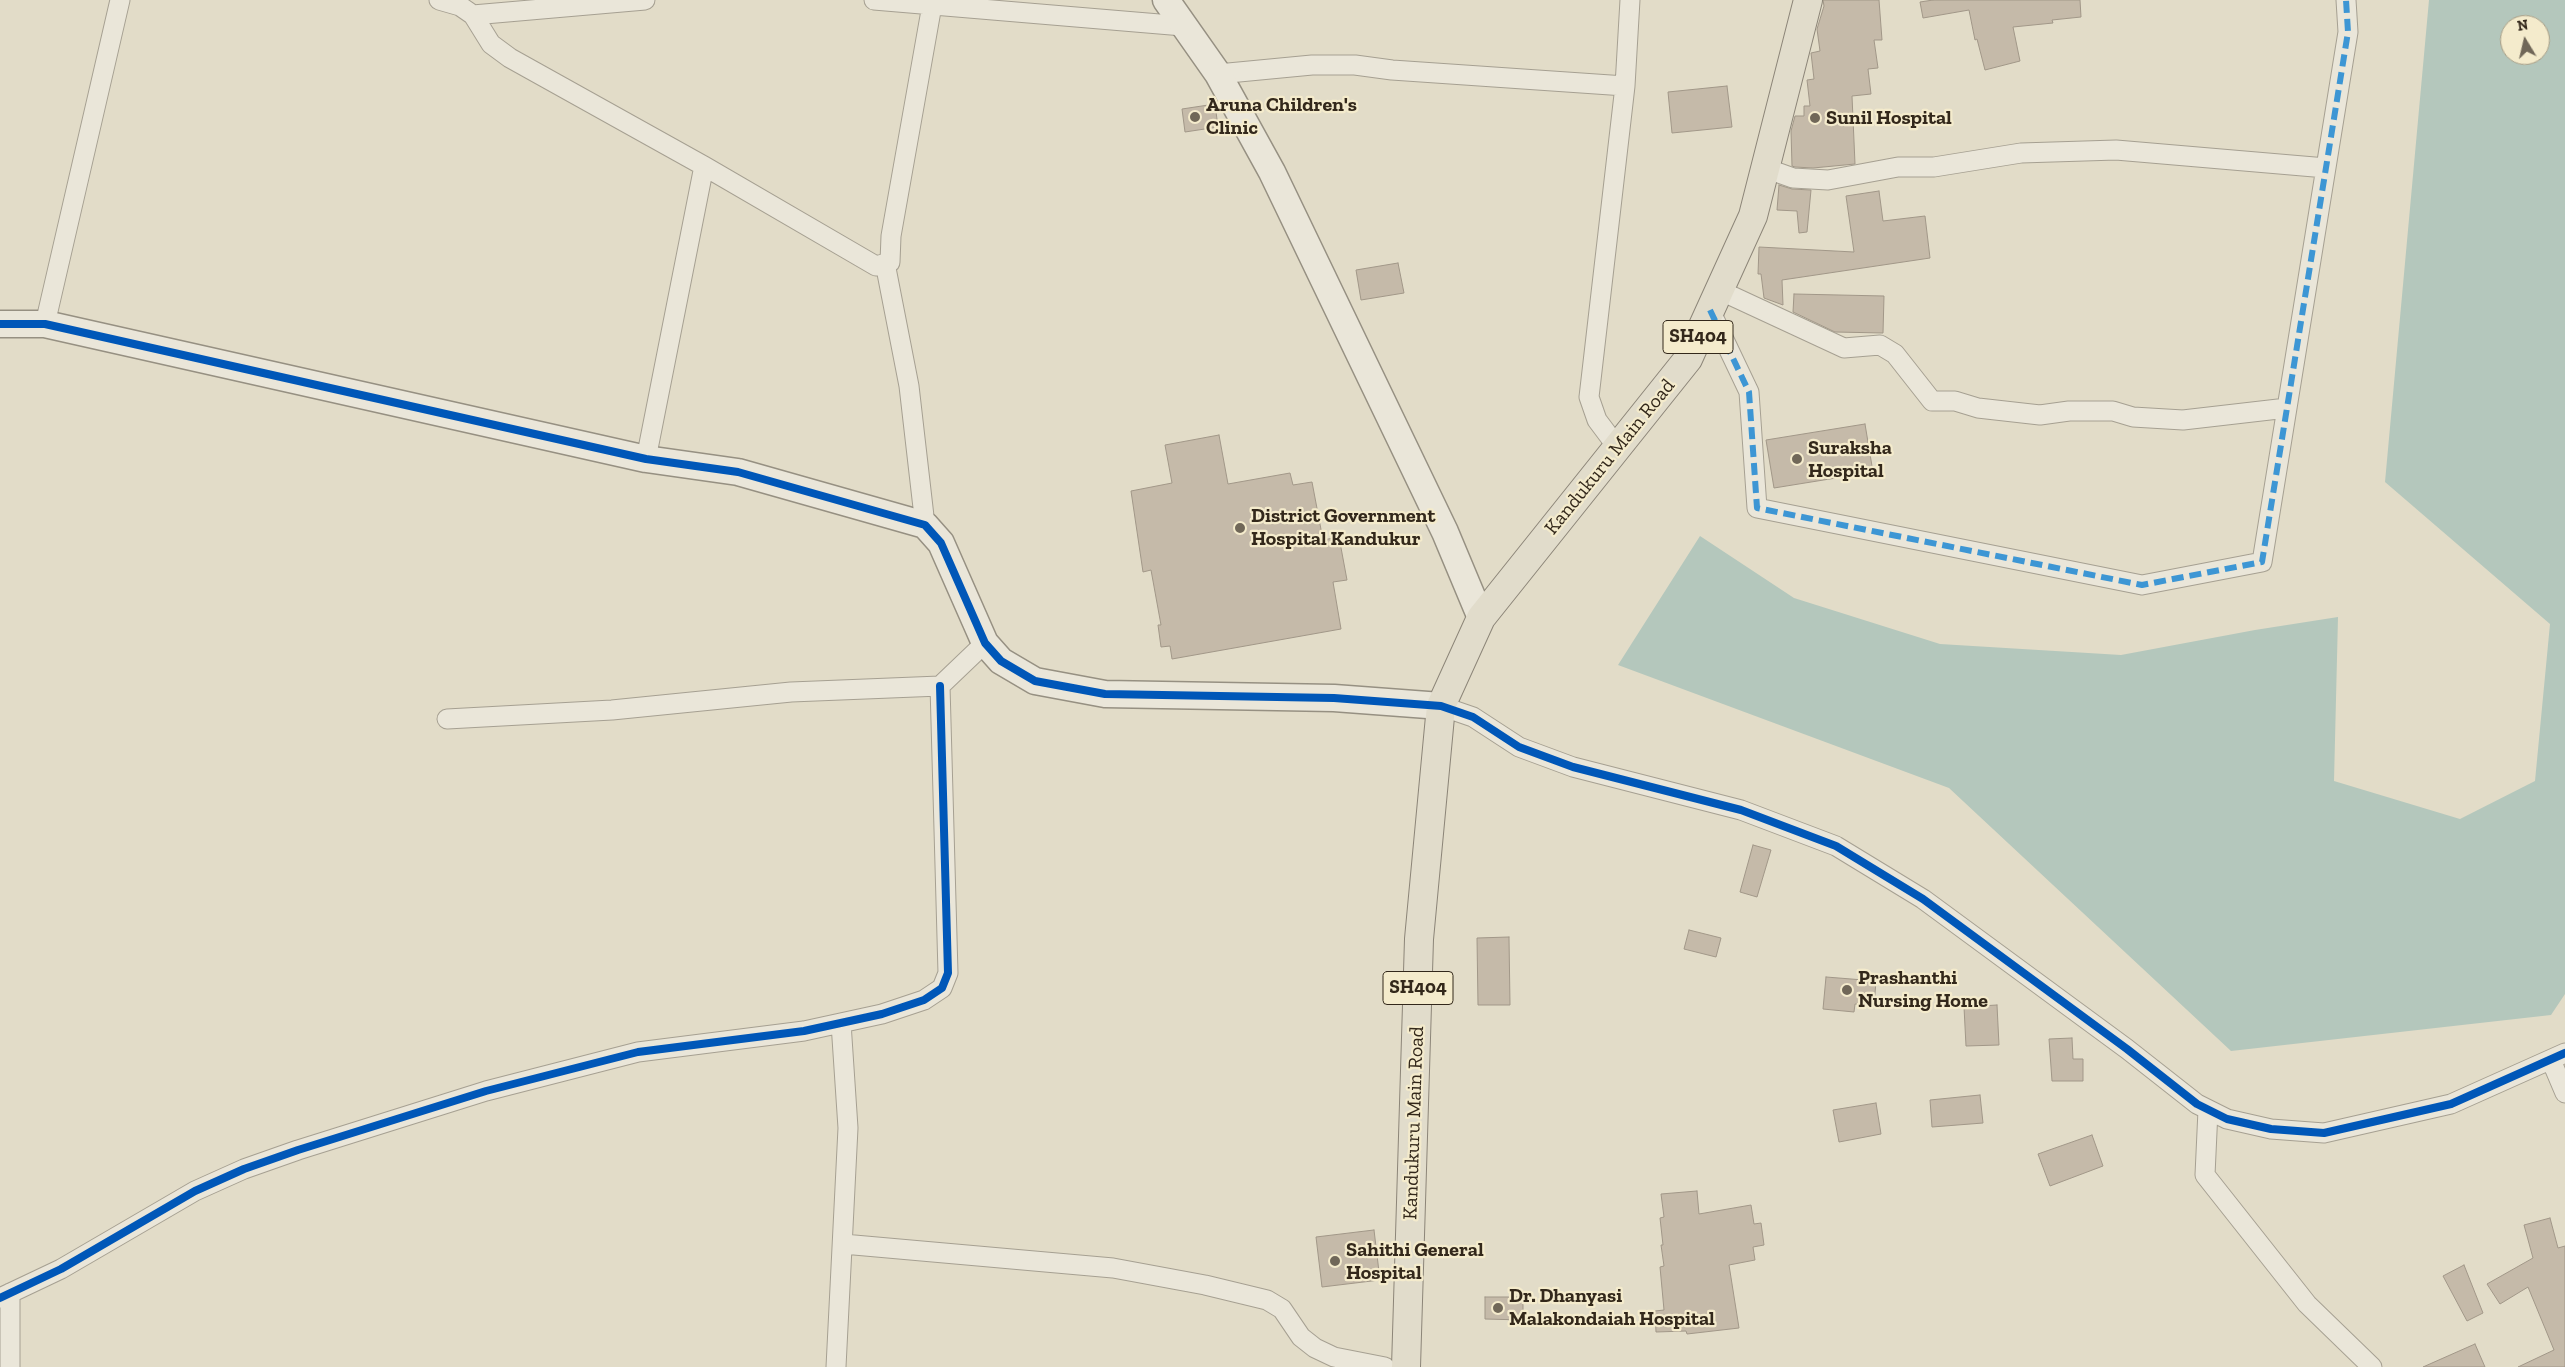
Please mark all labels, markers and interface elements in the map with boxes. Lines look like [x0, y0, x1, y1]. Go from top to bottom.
north arrow [2500, 15, 2550, 65]
text: N [2516, 16, 2529, 35]
place label: Aruna Children's Clinic [1206, 93, 1357, 140]
place label: Sunil Hospital [1826, 106, 1952, 130]
marker: Aruna Children's Clinic [1188, 110, 1202, 124]
marker: Sunil Hospital [1808, 111, 1822, 125]
road number: SH404 [1663, 321, 1733, 354]
street label: Kandukuru Main Road [1540, 374, 1680, 540]
place label: Suraksha Hospital [1808, 436, 1892, 483]
marker: Suraksha Hospital [1790, 452, 1804, 466]
place label: District Government Hospital Kandukur [1251, 504, 1435, 551]
marker: District Government Hospital Kandukur [1233, 521, 1247, 535]
place label: Prashanthi Nursing Home [1858, 966, 1988, 1013]
road number: SH404 [1383, 971, 1453, 1004]
marker: Prashanthi Nursing Home [1840, 983, 1854, 997]
street label: Kandukuru Main Road [1399, 1026, 1429, 1220]
place label: Sahithi General Hospital [1346, 1238, 1484, 1285]
marker: Sahithi General Hospital [1328, 1254, 1342, 1268]
place label: Dr. Dhanyasi Malakondaiah Hospital [1509, 1284, 1715, 1331]
marker: Dr. Dhanyasi Malakondaiah Hospital [1491, 1301, 1505, 1315]

